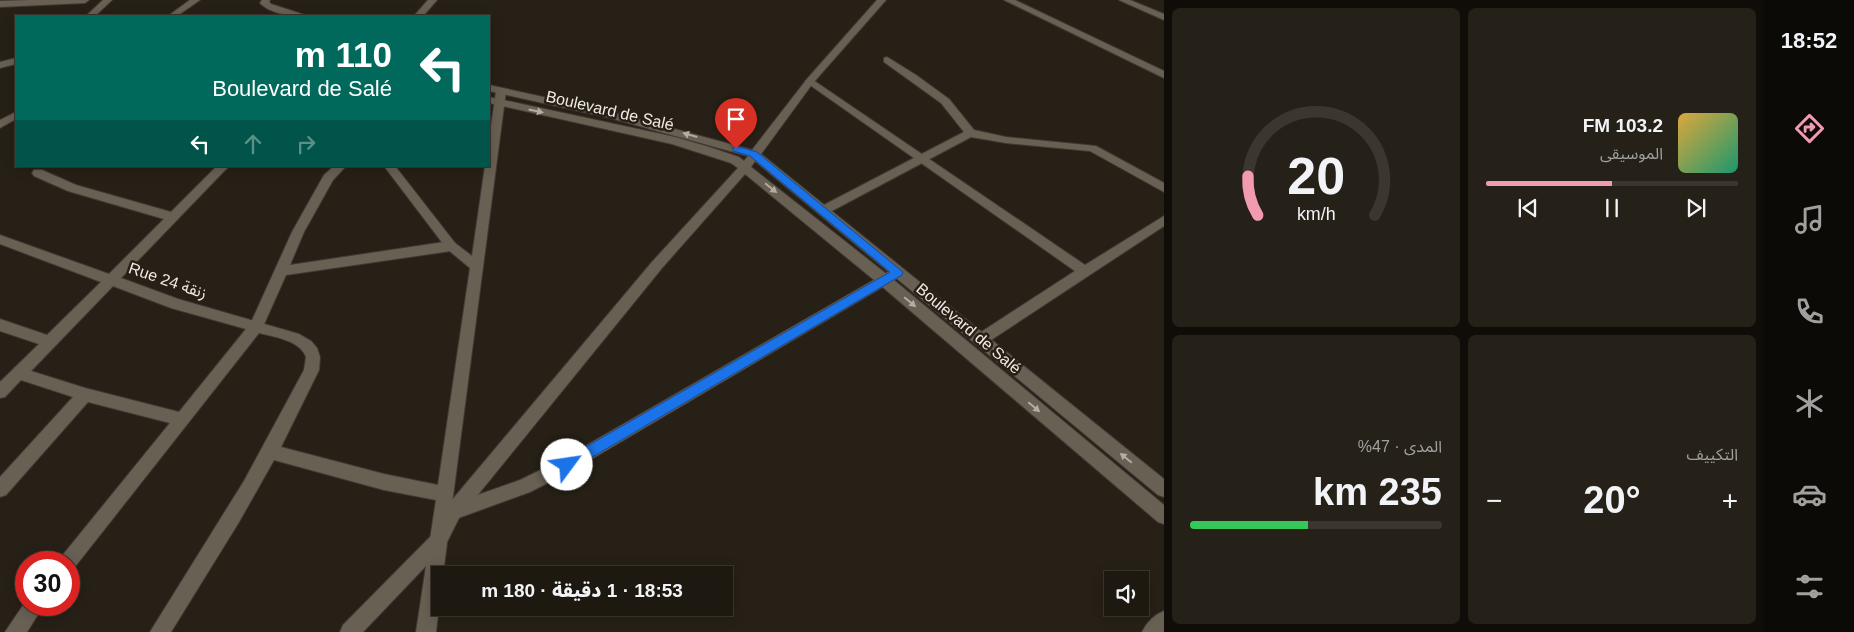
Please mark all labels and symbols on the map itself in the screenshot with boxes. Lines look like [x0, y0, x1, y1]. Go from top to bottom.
street label: Boulevard de Salé [544, 87, 676, 133]
pin [715, 98, 757, 149]
one-way arrow [529, 107, 544, 115]
one-way arrow [682, 131, 697, 139]
one-way arrow [764, 182, 777, 193]
street label: Rue 24 زنقة [126, 259, 209, 303]
street label: Boulevard de Salé [913, 280, 1024, 377]
one-way arrow [903, 296, 916, 307]
one-way arrow [1027, 401, 1040, 412]
position arrow [540, 438, 592, 490]
one-way arrow [1120, 453, 1133, 464]
speed limit sign: 30 [15, 551, 80, 616]

